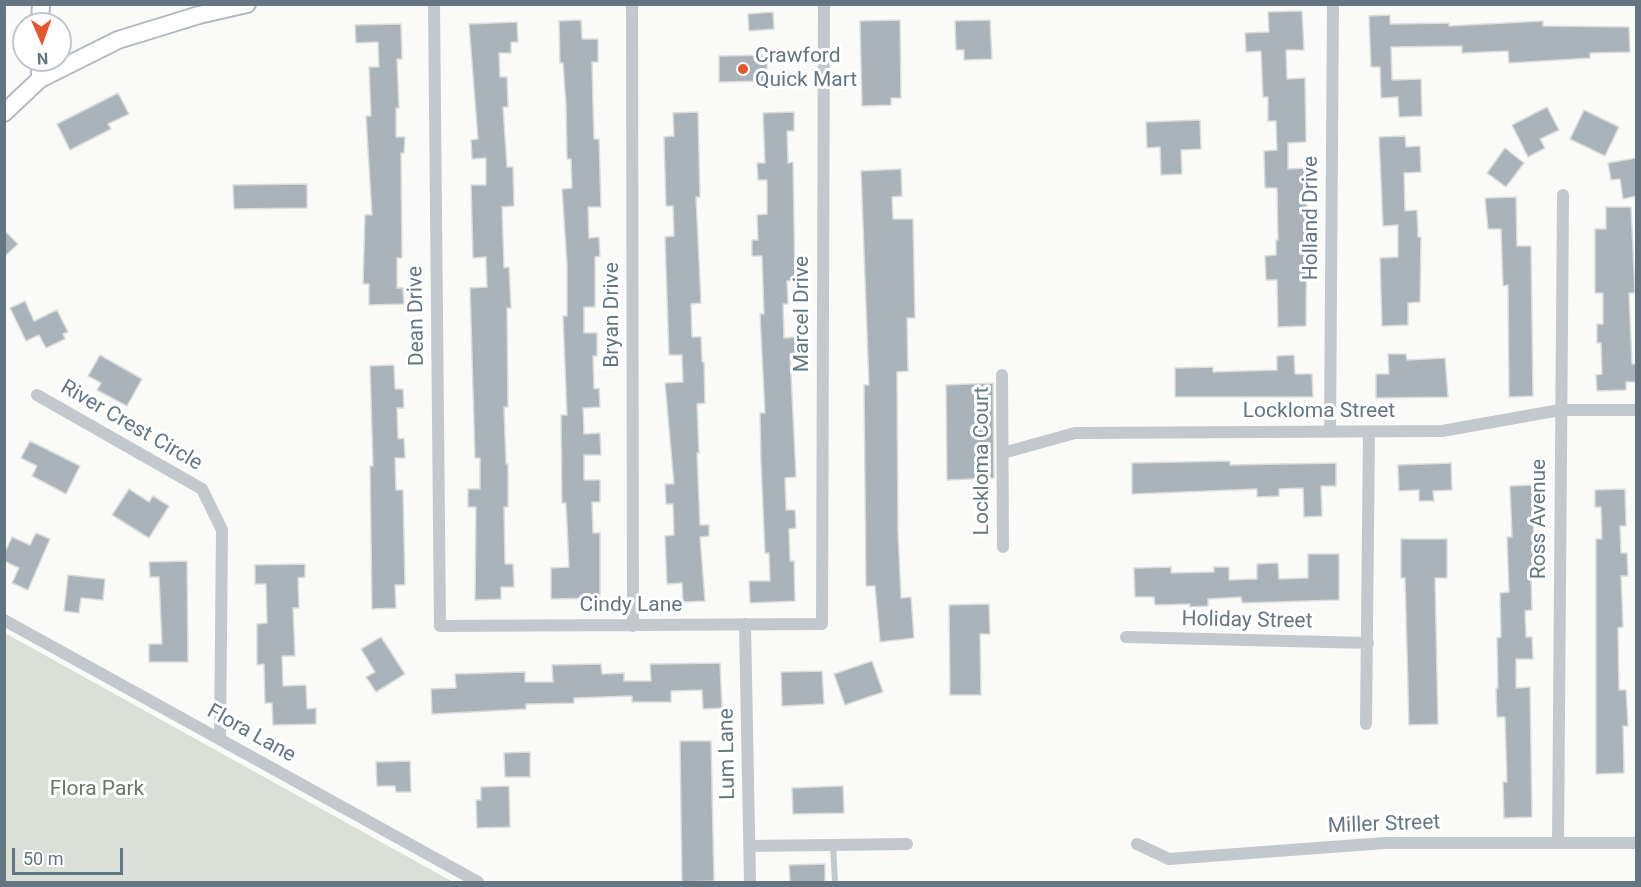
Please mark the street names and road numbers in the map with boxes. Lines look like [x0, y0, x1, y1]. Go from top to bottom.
street label: Holland Drive [1299, 156, 1325, 280]
street label: Marcel Drive [790, 256, 816, 372]
street label: Bryan Drive [600, 262, 626, 368]
street label: Dean Drive [404, 266, 430, 366]
street label: River Crest Circle [56, 375, 206, 477]
street label: Lockloma Court [970, 387, 996, 535]
street label: Lockloma Street [1243, 399, 1395, 425]
street label: Ross Avenue [1527, 459, 1553, 579]
street label: Cindy Lane [580, 593, 682, 619]
street label: Holiday Street [1181, 607, 1313, 635]
street label: Flora Lane [202, 699, 300, 769]
street label: Lum Lane [715, 708, 741, 800]
street label: Miller Street [1327, 810, 1441, 840]

